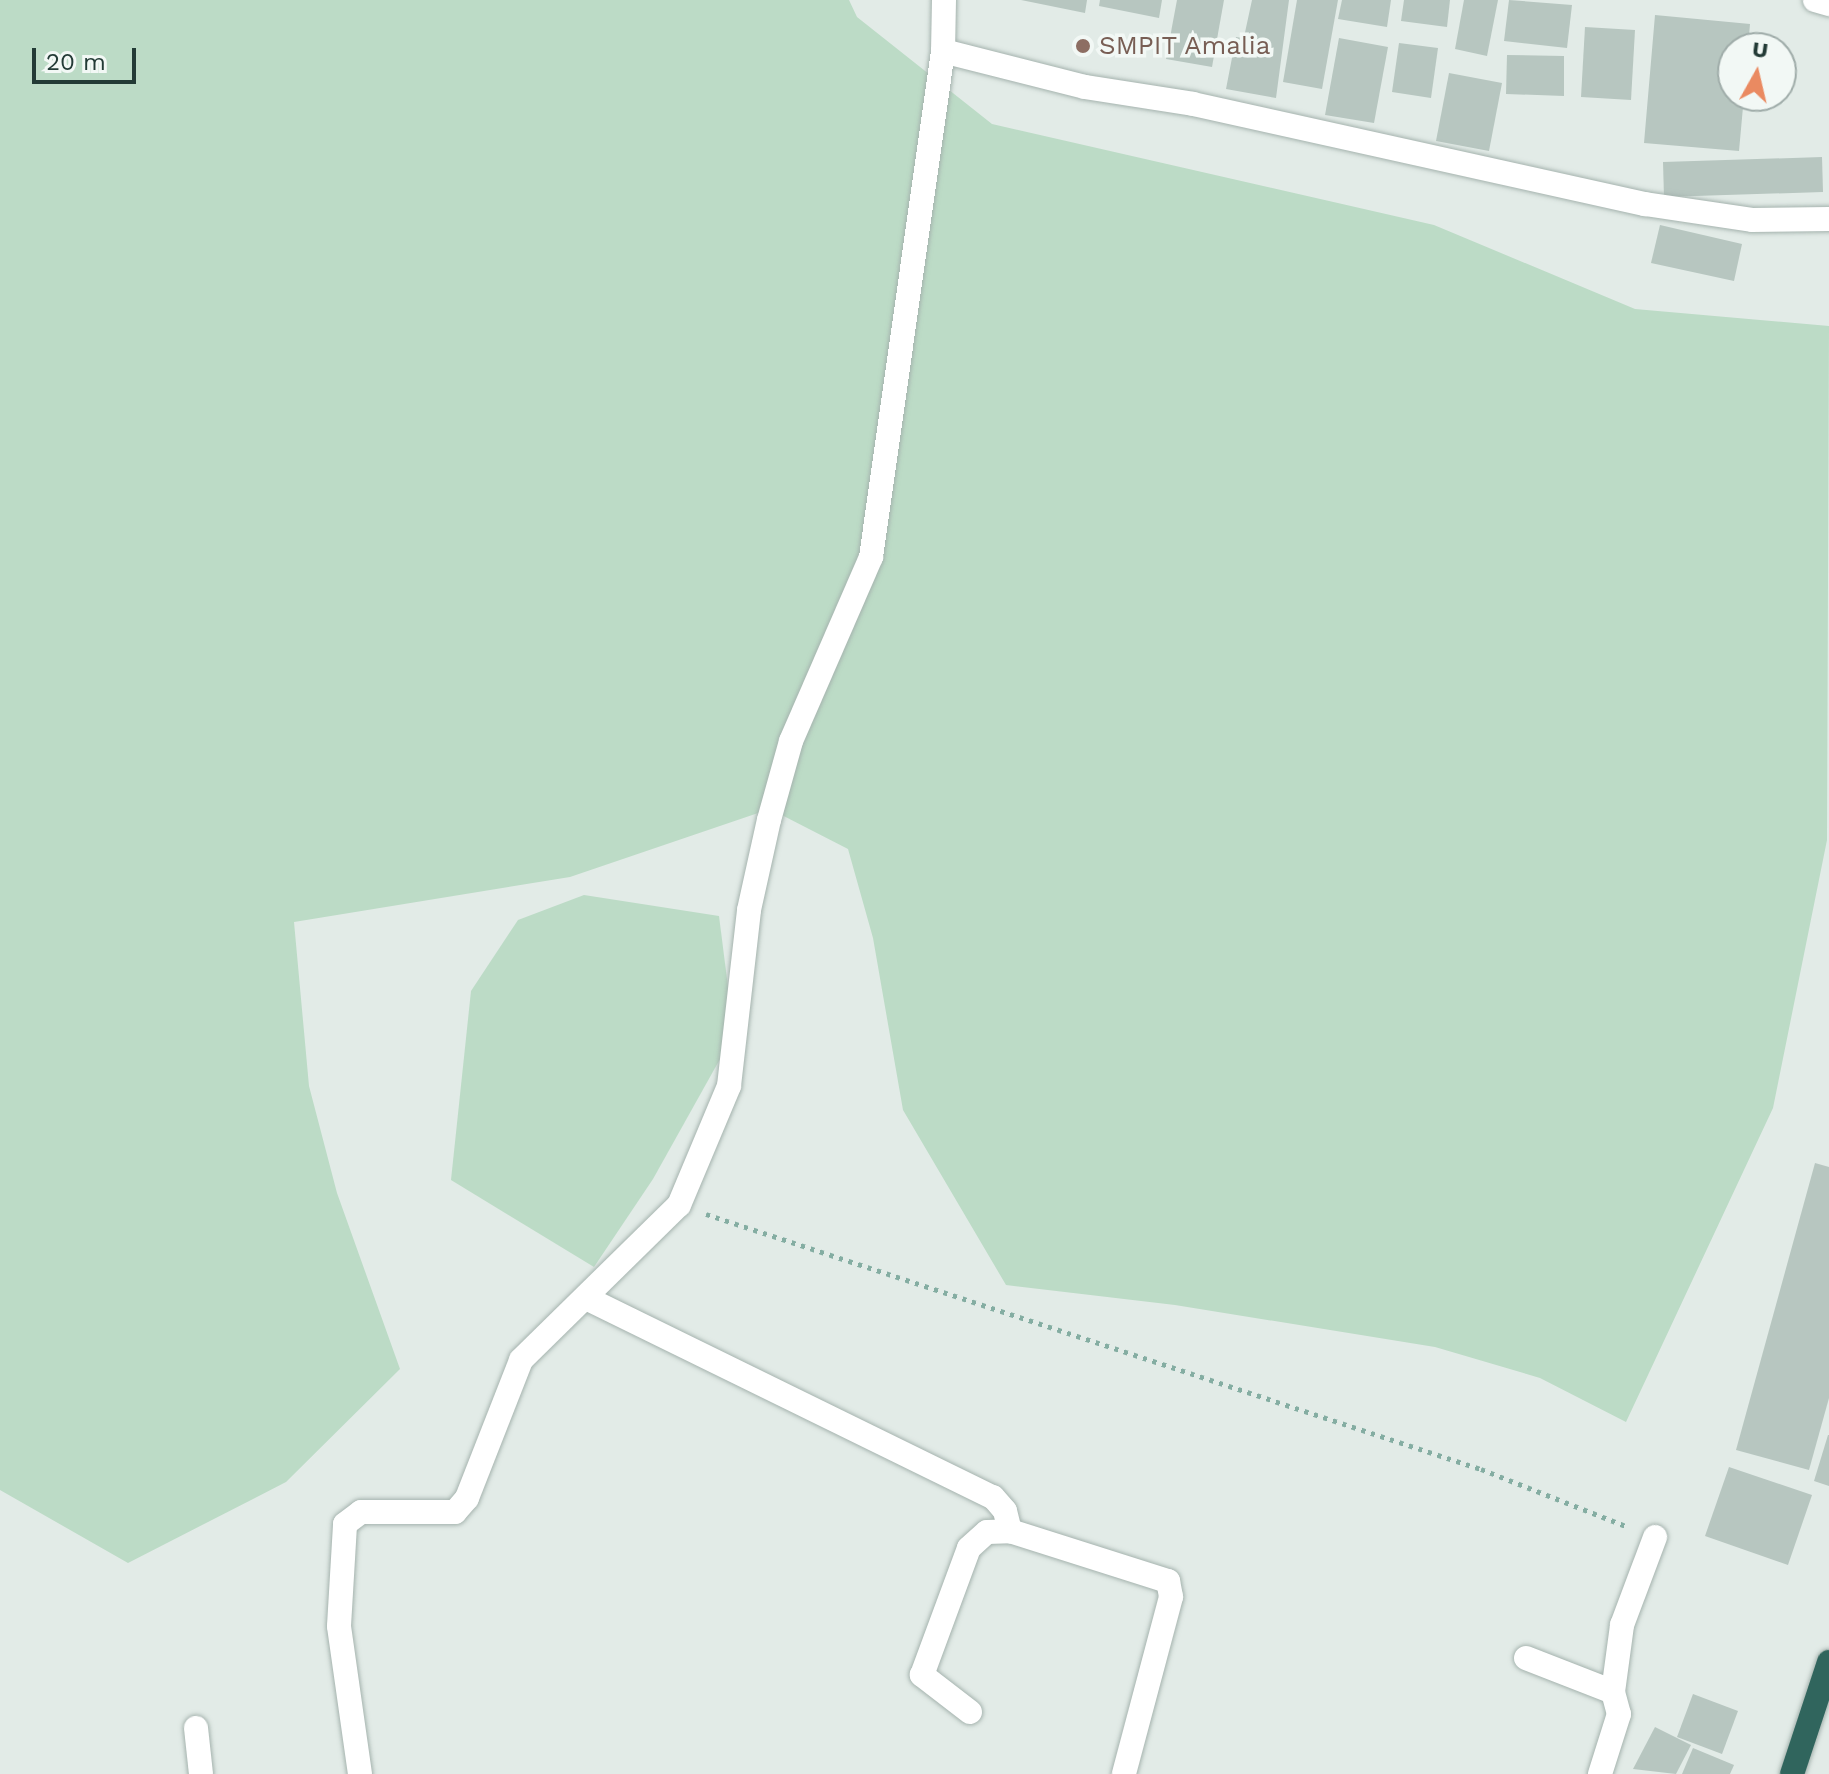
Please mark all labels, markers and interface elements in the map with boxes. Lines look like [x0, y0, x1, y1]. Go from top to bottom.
place label: SMPIT Amalia [1099, 30, 1272, 62]
scale bar [36, 32, 140, 82]
north arrow [1717, 32, 1797, 112]
text: U [1751, 36, 1770, 63]
marker: SMPIT Amalia [1074, 37, 1092, 55]
text: 20 m [46, 48, 106, 76]

